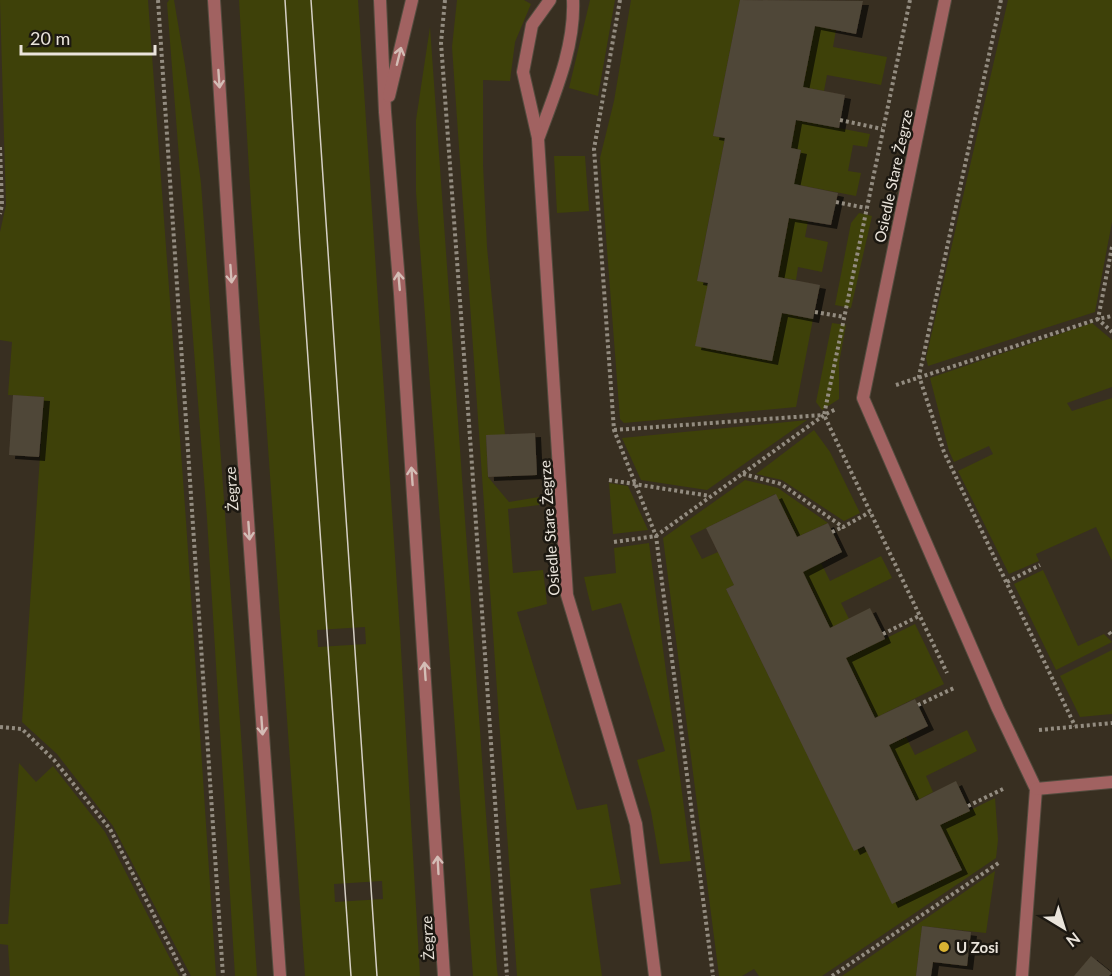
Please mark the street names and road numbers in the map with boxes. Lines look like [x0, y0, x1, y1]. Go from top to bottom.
street label: Osiedle Stare Żegrze [870, 108, 916, 244]
street label: Osiedle Stare Żegrze [535, 460, 563, 596]
street label: Żegrze [220, 466, 242, 512]
street label: Żegrze [417, 915, 437, 961]

